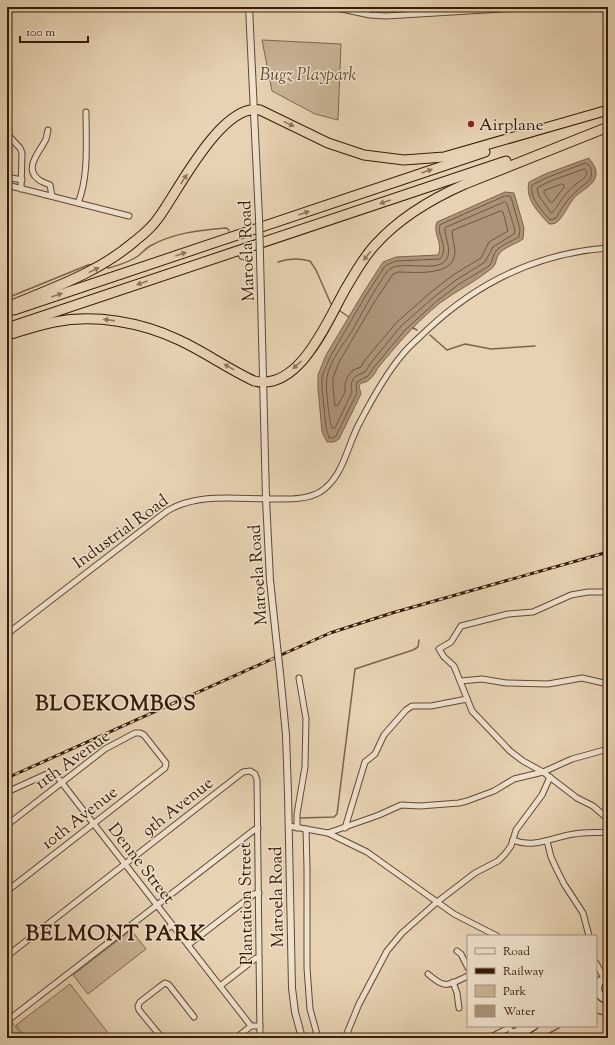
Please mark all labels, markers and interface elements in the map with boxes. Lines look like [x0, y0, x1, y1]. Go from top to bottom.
scale bar [20, 18, 88, 44]
text: 100 m [26, 24, 55, 42]
park label: Bugz Playpark [260, 64, 356, 88]
place label: Airplane [479, 114, 544, 138]
marker: Airplane [466, 119, 476, 129]
one-way arrow [283, 121, 295, 127]
one-way arrow [421, 168, 433, 174]
one-way arrow [181, 173, 188, 185]
one-way arrow [379, 199, 391, 205]
street label: Maroela Road [234, 200, 262, 302]
one-way arrow [298, 210, 310, 216]
one-way arrow [362, 250, 371, 261]
one-way arrow [175, 251, 187, 257]
one-way arrow [89, 266, 100, 273]
one-way arrow [136, 280, 148, 286]
one-way arrow [52, 292, 64, 298]
one-way arrow [103, 317, 115, 323]
one-way arrow [292, 360, 302, 369]
one-way arrow [223, 364, 234, 371]
street label: Industrial Road [68, 490, 174, 575]
street label: Maroela Road [243, 523, 274, 626]
district label: BLOEKOMBOS [35, 690, 197, 720]
street label: 11th Avenue [31, 725, 116, 796]
street label: 9th Avenue [138, 772, 219, 843]
street label: 10th Avenue [37, 781, 123, 856]
street label: Denne Street [101, 819, 180, 910]
street label: Plantation Street [234, 842, 260, 966]
street label: Maroela Road [265, 846, 291, 948]
district label: BELMONT PARK [26, 920, 206, 950]
legend [467, 935, 597, 1027]
text: Road [503, 943, 530, 961]
text: Railway [503, 963, 544, 981]
text: Park [503, 983, 526, 1001]
text: Water [503, 1003, 536, 1021]

